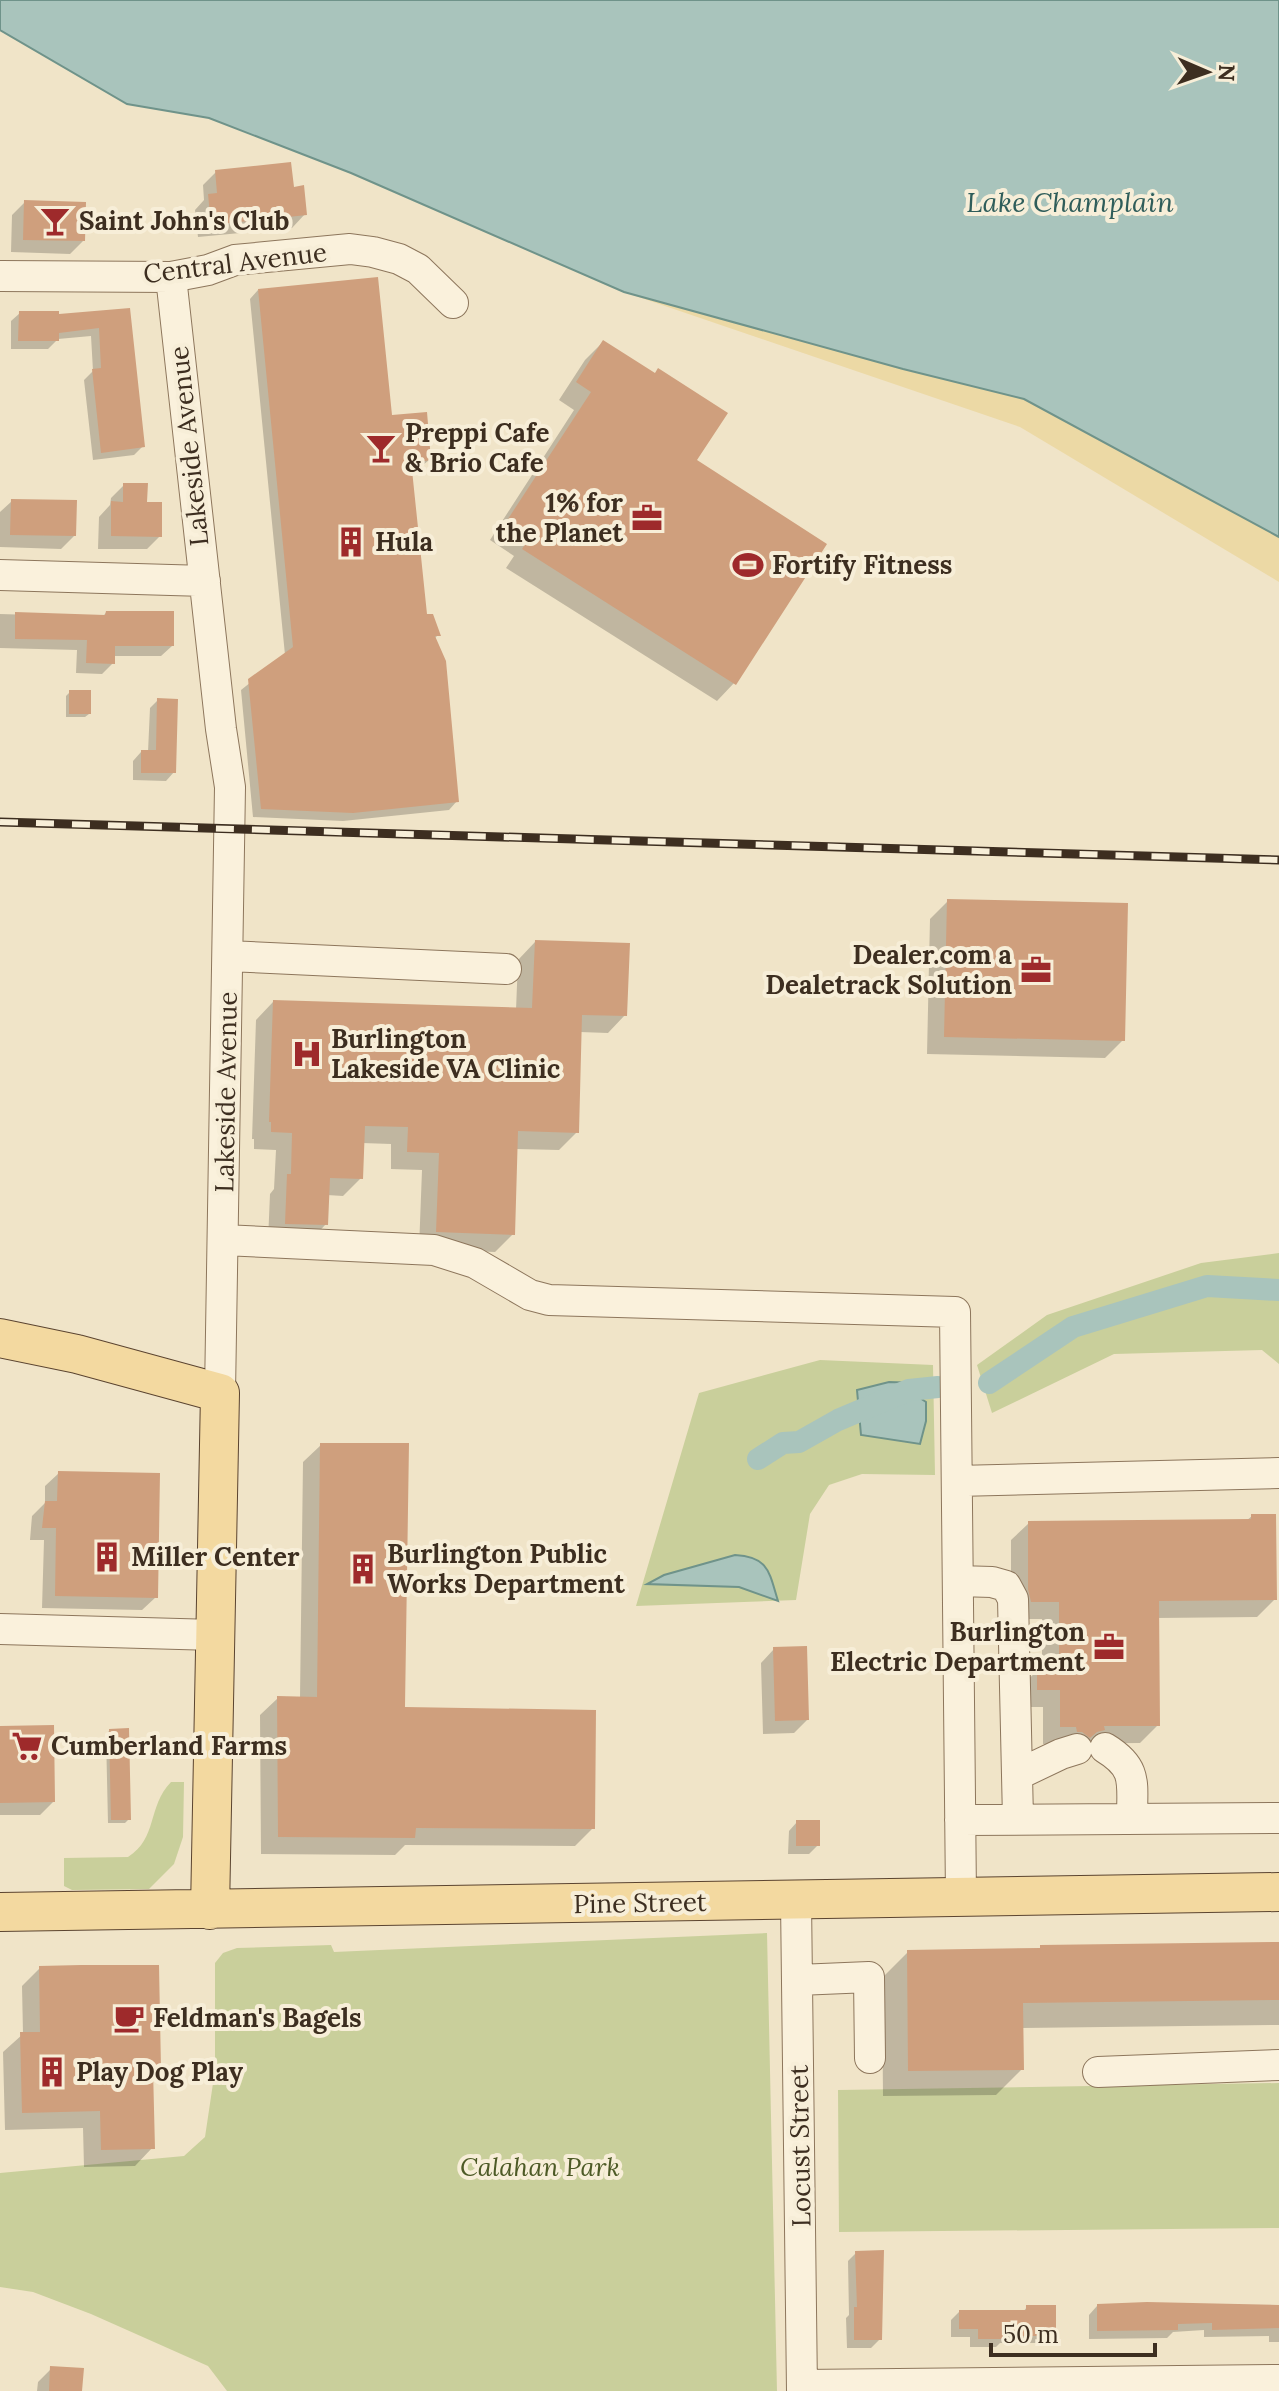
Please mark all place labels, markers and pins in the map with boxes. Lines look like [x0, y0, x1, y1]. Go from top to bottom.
bar icon: Saint John's Club [38, 204, 72, 238]
place label: Saint John's Club [79, 204, 289, 237]
place label: Preppi Cafe & Brio Cafe [405, 416, 549, 479]
bar icon: Preppi Cafe & Brio Cafe [364, 431, 398, 465]
place label: 1% for the Planet [496, 486, 624, 549]
office icon: 1% for the Planet [630, 501, 664, 535]
building icon: Hula [334, 525, 368, 559]
place label: Hula [375, 525, 434, 558]
sports icon: Fortify Fitness [731, 548, 765, 582]
place label: Fortify Fitness [772, 548, 952, 581]
place label: Dealer.com a Dealetrack Solution [765, 938, 1012, 1001]
office icon: Dealer.com a Dealetrack Solution [1019, 953, 1053, 987]
place label: Burlington Lakeside VA Clinic [331, 1022, 561, 1085]
hospital icon: Burlington Lakeside VA Clinic [290, 1037, 324, 1071]
place label: Burlington Public Works Department [387, 1537, 626, 1600]
building icon: Miller Center [90, 1540, 124, 1574]
place label: Miller Center [131, 1540, 300, 1573]
building icon: Burlington Public Works Department [346, 1552, 380, 1586]
place label: Burlington Electric Department [830, 1615, 1086, 1678]
office icon: Burlington Electric Department [1092, 1630, 1126, 1664]
supermarket icon: Cumberland Farms [10, 1729, 44, 1763]
place label: Cumberland Farms [51, 1729, 287, 1762]
cafe icon: Feldman's Bagels [112, 2001, 146, 2035]
place label: Feldman's Bagels [153, 2001, 362, 2034]
building icon: Play Dog Play [35, 2055, 69, 2089]
place label: Play Dog Play [76, 2055, 244, 2088]

